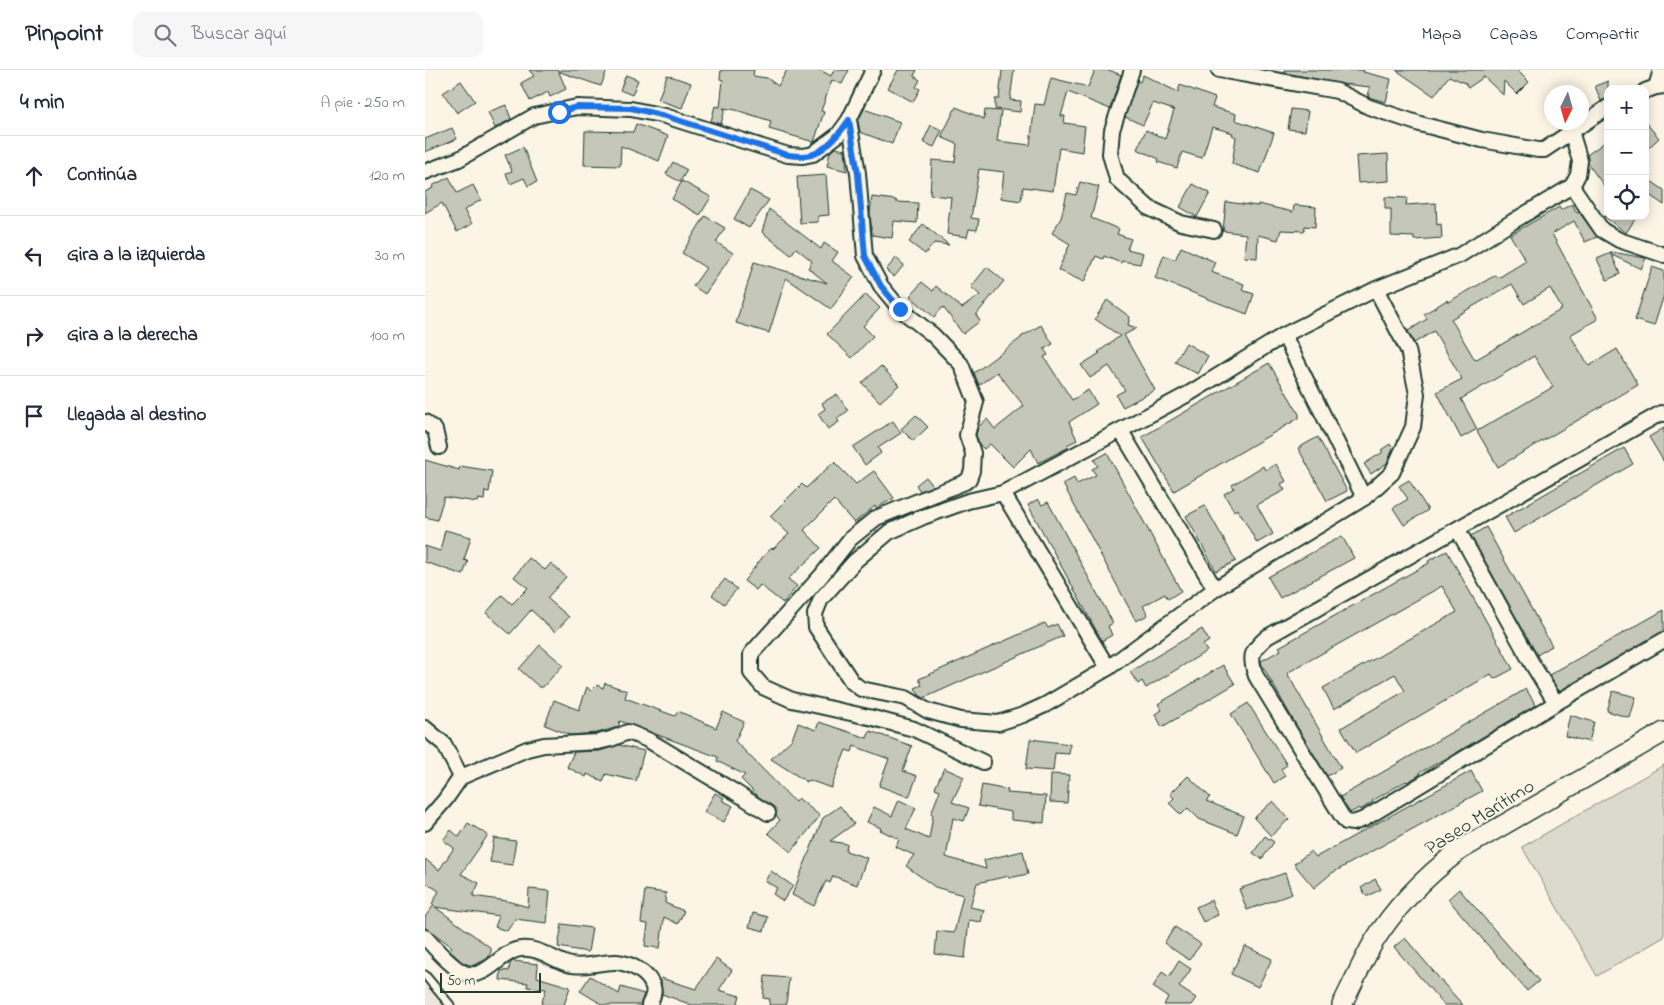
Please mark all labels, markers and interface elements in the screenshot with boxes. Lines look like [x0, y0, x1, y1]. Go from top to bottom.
search box [133, 12, 483, 57]
text: Pinpoint [25, 17, 103, 52]
icon: search [151, 21, 179, 49]
text: Buscar aquí [191, 21, 286, 48]
text: Mapa [1421, 22, 1462, 48]
text: Capas [1490, 22, 1538, 48]
text: Compartir [1566, 22, 1639, 48]
north arrow [1544, 85, 1589, 130]
map controls [1604, 85, 1649, 220]
button: + [1604, 85, 1649, 130]
text: 4 min [20, 88, 64, 118]
text: A pie · 250 m [321, 91, 405, 115]
route start [548, 101, 571, 124]
button: − [1604, 130, 1649, 175]
icon: ahead [20, 162, 48, 190]
text: Continúa [67, 162, 137, 189]
text: 120 m [369, 164, 405, 188]
button: locate [1604, 175, 1649, 220]
icon: left [20, 242, 48, 270]
text: Gira a la izquierda [67, 242, 205, 269]
text: 30 m [375, 244, 405, 268]
route end [889, 298, 912, 321]
icon: right [20, 322, 48, 350]
text: Gira a la derecha [67, 322, 198, 349]
text: 100 m [370, 324, 405, 348]
icon: arrive [20, 402, 48, 430]
text: Llegada al destino [67, 402, 206, 429]
street label: Paseo Marítimo [1420, 773, 1541, 863]
scale bar [440, 970, 541, 993]
text: 50 m [447, 971, 475, 992]

